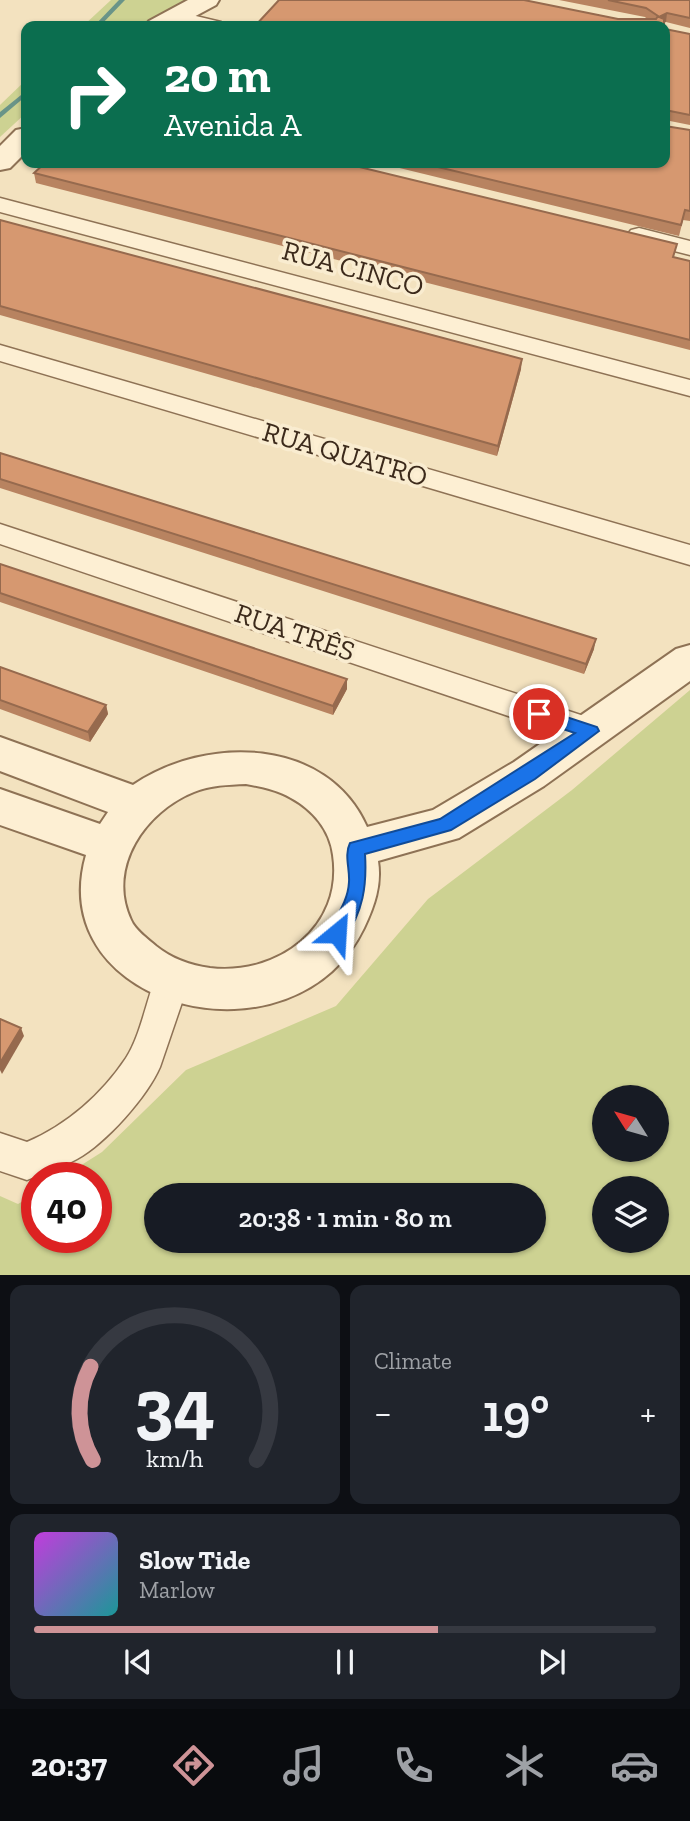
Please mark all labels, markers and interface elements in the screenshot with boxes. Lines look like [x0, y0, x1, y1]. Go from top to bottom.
text: 20 m [164, 46, 271, 105]
icon: right [49, 49, 140, 140]
text: Avenida A [164, 106, 301, 144]
street label: RUA CINCO [279, 233, 427, 303]
street label: RUA QUATRO [259, 415, 431, 493]
street label: RUA TRÊS [231, 596, 359, 668]
pin [509, 684, 569, 744]
icon: arrive [520, 695, 558, 733]
position arrow [300, 896, 374, 970]
north arrow [592, 1085, 668, 1162]
map controls [592, 1085, 669, 1253]
speed limit sign: 40 [21, 1162, 112, 1253]
button: layers [592, 1176, 669, 1253]
text: 20:38 · 1 min · 80 m [238, 1202, 452, 1234]
text: Climate [374, 1347, 452, 1375]
text: 34 [135, 1362, 215, 1450]
text: 19° [482, 1382, 550, 1444]
text: − [374, 1390, 392, 1436]
text: + [640, 1390, 656, 1436]
text: km/h [146, 1443, 204, 1473]
text: Slow Tide [139, 1544, 250, 1576]
text: Marlow [139, 1576, 215, 1604]
icon: previous [119, 1643, 157, 1681]
icon: pause [326, 1643, 364, 1681]
icon: next [533, 1643, 571, 1681]
icon: directions [169, 1741, 218, 1790]
icon: music [279, 1741, 328, 1790]
icon: phone [389, 1741, 438, 1790]
icon: climate [500, 1741, 549, 1790]
icon: car [610, 1741, 659, 1790]
text: 20:37 [31, 1746, 107, 1784]

